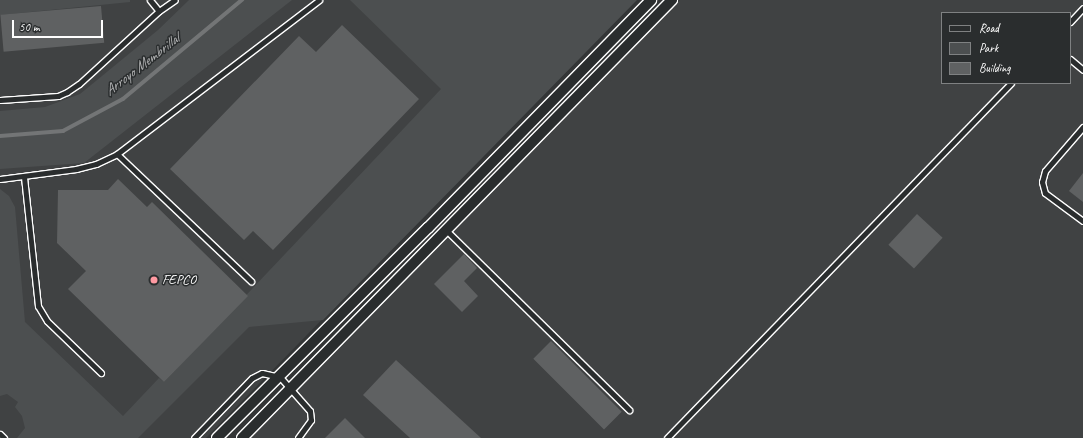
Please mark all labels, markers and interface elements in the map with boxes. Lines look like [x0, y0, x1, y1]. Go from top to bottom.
scale bar [14, 12, 105, 38]
legend [941, 12, 1071, 84]
text: 50 m [19, 19, 39, 35]
text: Road [979, 20, 999, 36]
water label: Arroyo Membrillal [101, 30, 183, 100]
text: Park [979, 40, 998, 56]
text: Building [979, 60, 1011, 76]
place label: FEPCO [162, 272, 196, 288]
marker: FEPCO [149, 275, 159, 285]

